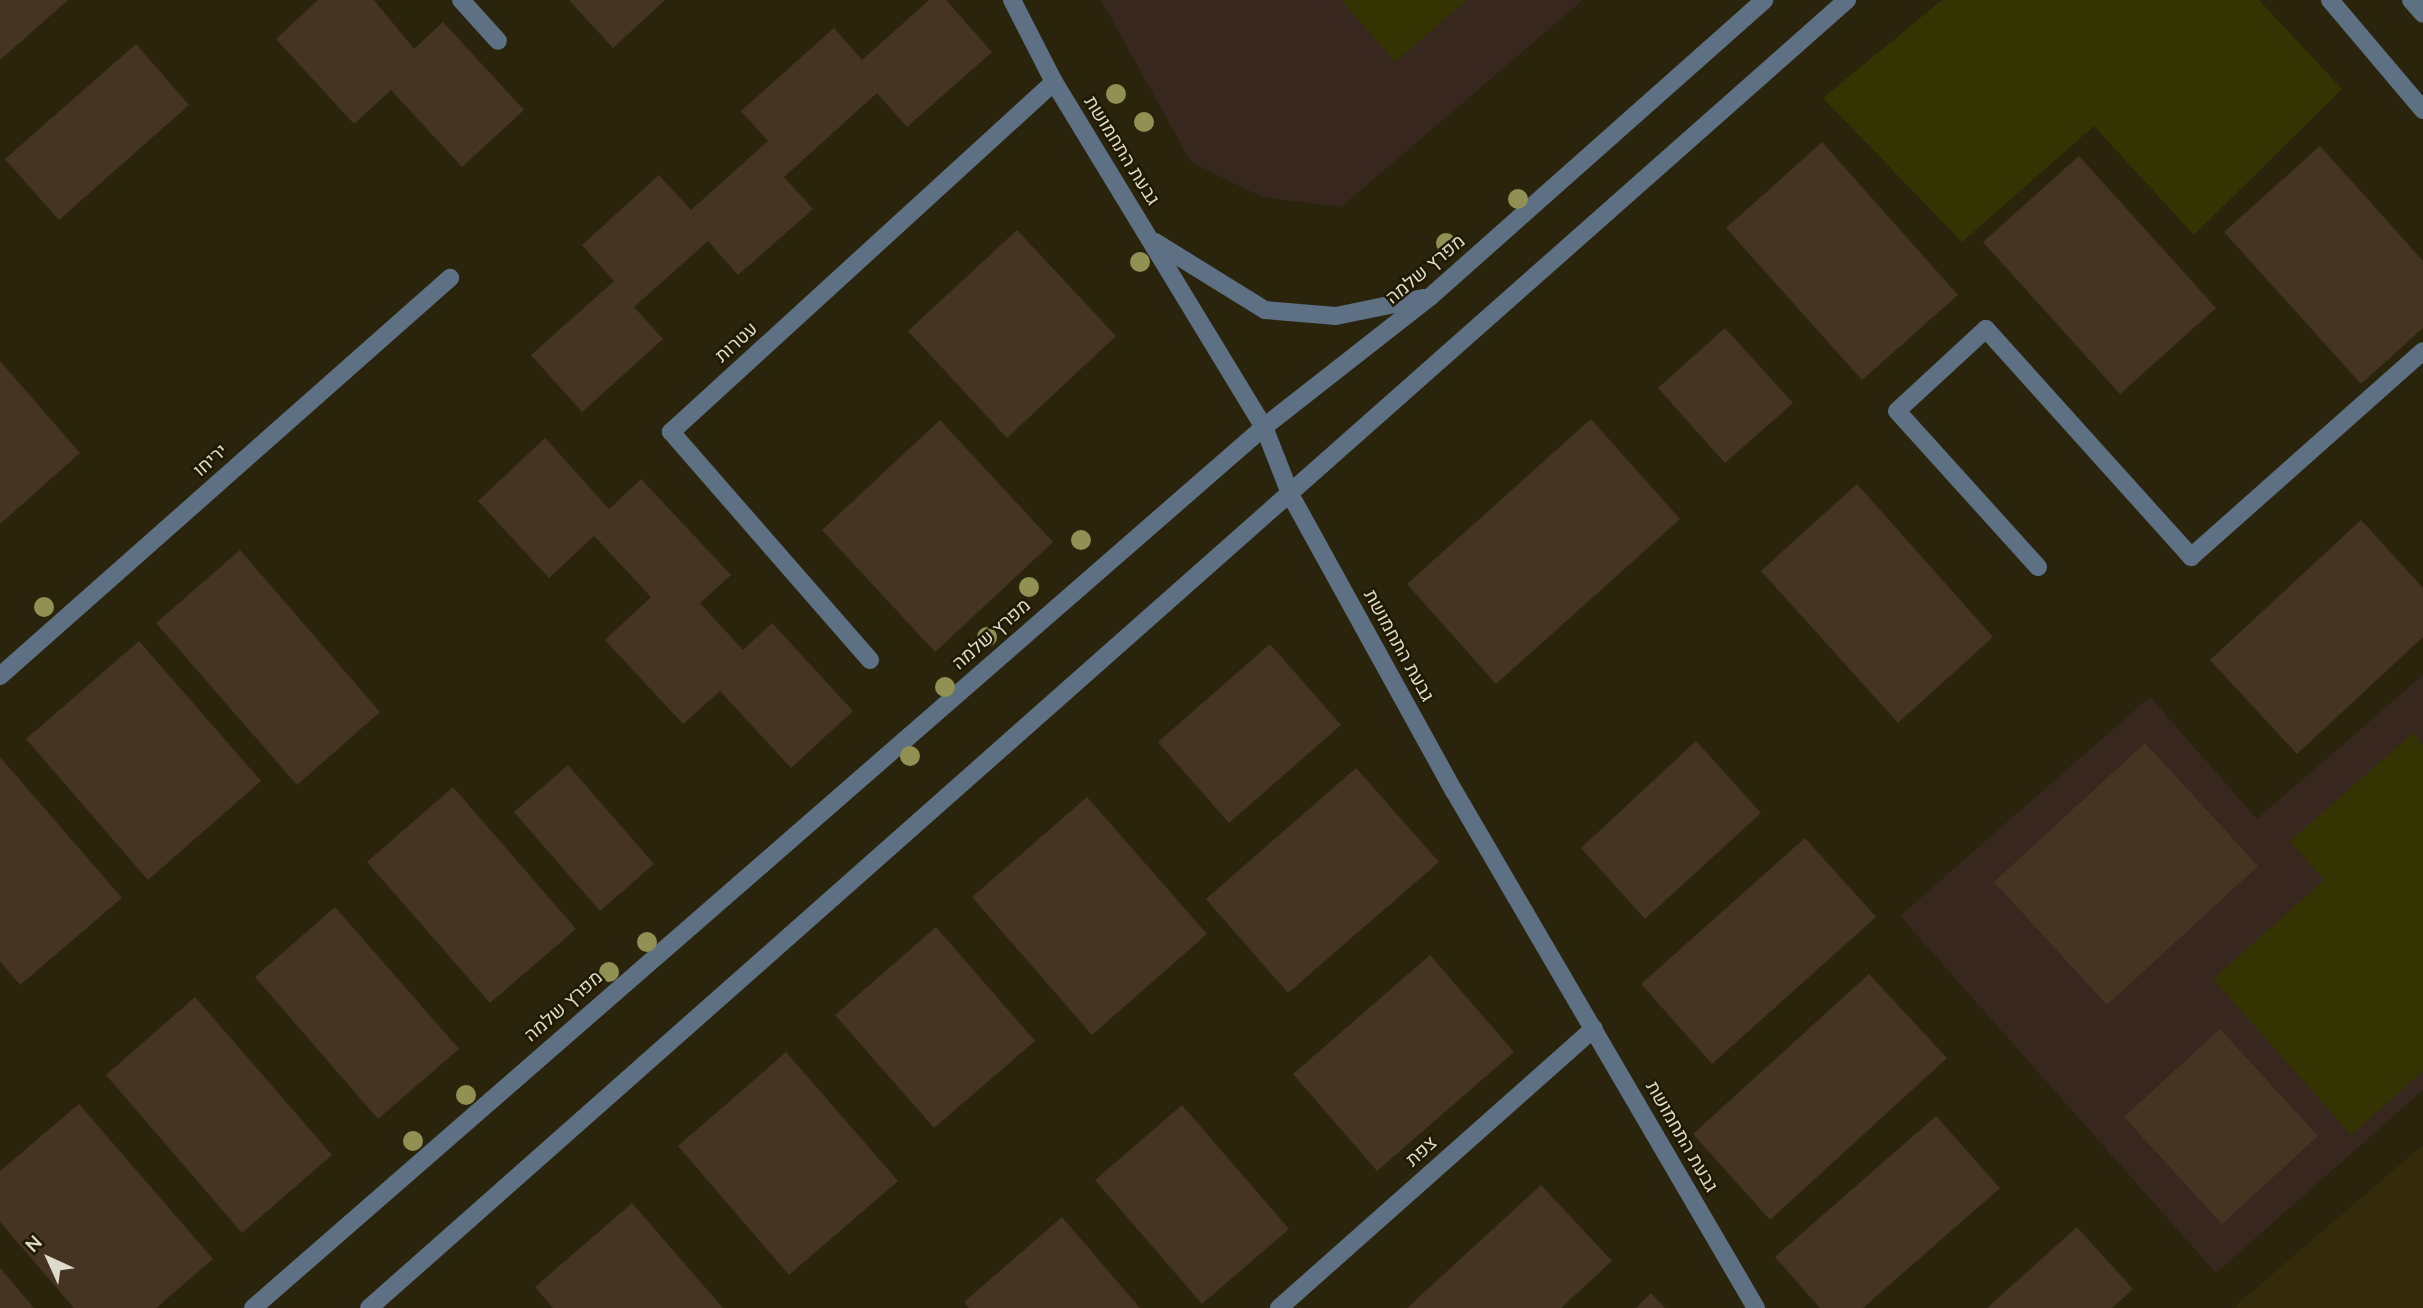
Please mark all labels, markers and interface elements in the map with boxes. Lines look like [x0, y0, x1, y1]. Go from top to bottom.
street label: גבעת התחמושת [1078, 92, 1164, 210]
street label: מפרץ שלמה [1382, 230, 1470, 310]
street label: עטרות [711, 318, 763, 368]
street label: יריחו [189, 440, 233, 482]
street label: גבעת התחמושת [1358, 586, 1438, 706]
street label: מפרץ שלמה [948, 595, 1036, 675]
street label: מפרץ שלמה [520, 967, 608, 1047]
street label: גבעת התחמושת [1640, 1077, 1722, 1197]
street label: צפת [1402, 1132, 1442, 1172]
north arrow [14, 1224, 84, 1294]
text: N [20, 1230, 48, 1258]

